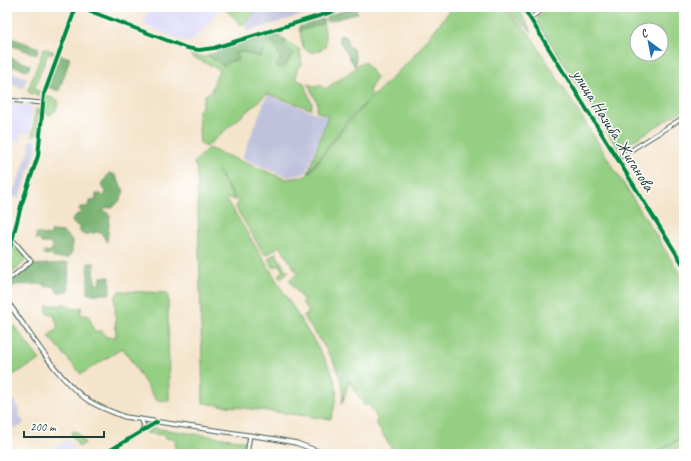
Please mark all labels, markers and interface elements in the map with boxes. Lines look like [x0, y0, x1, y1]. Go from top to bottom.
north arrow [629, 22, 669, 62]
text: С [638, 25, 651, 41]
street label: улица Назиба Жиганова [567, 65, 660, 196]
scale bar [24, 413, 104, 439]
text: 200 m [30, 419, 57, 435]

